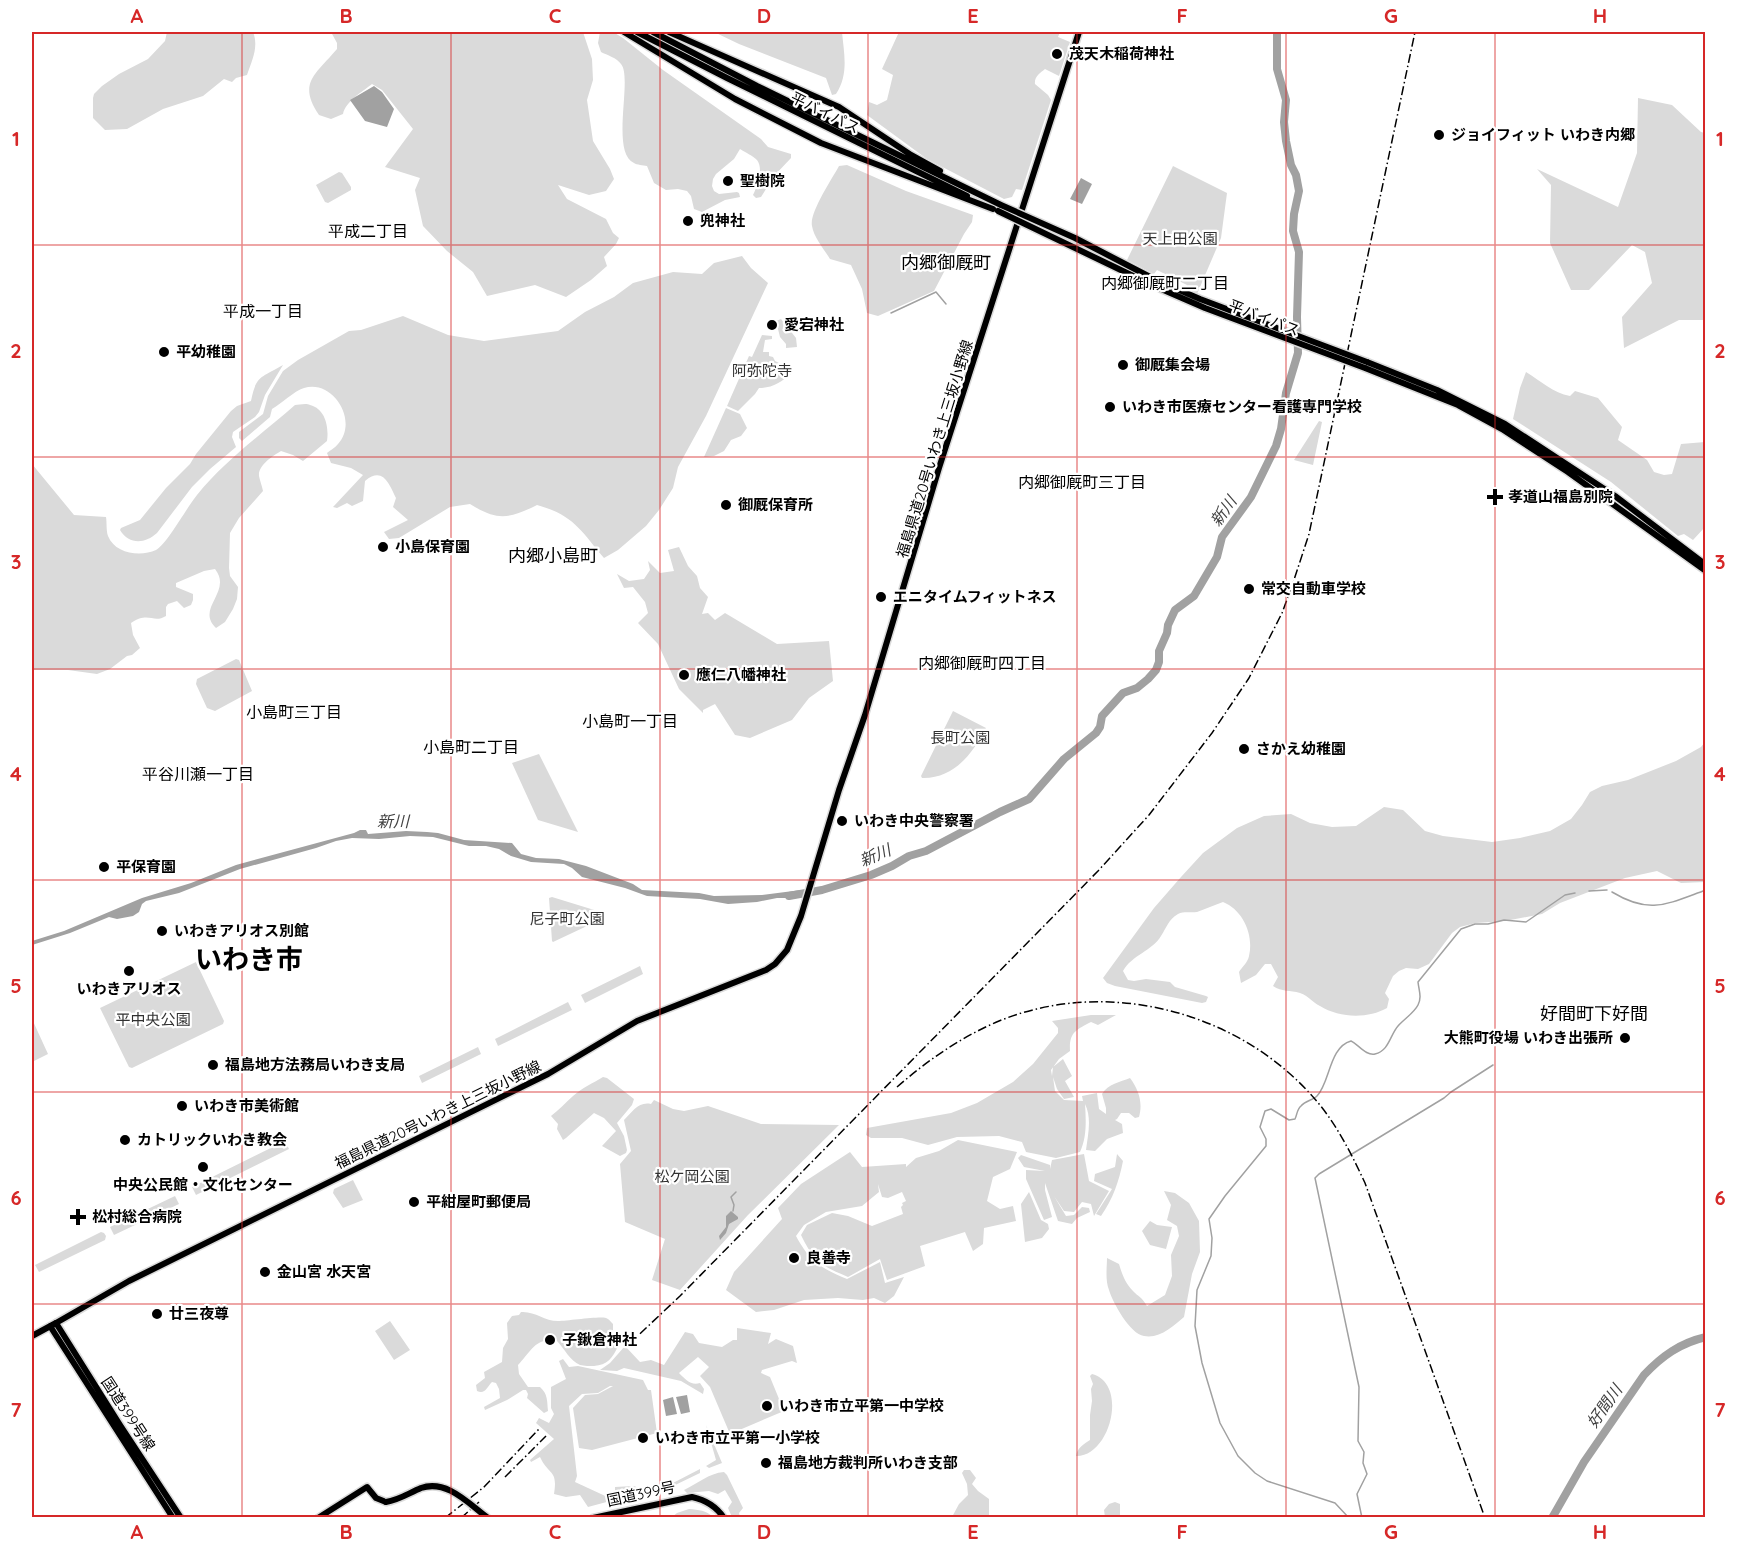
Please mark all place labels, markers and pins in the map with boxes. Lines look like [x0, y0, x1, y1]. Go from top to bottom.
place label: 茂天木稲荷神社 [1069, 44, 1174, 63]
marker: 茂天木稲荷神社 [1050, 47, 1064, 61]
place label: ジョイフィット いわき内郷 [1451, 125, 1635, 144]
marker: ジョイフィット いわき内郷 [1432, 128, 1446, 142]
place label: 聖樹院 [740, 171, 785, 190]
marker: 聖樹院 [721, 174, 735, 188]
place label: 兜神社 [700, 211, 745, 230]
marker: 兜神社 [681, 214, 695, 228]
place label: 愛宕神社 [784, 315, 844, 334]
marker: 愛宕神社 [765, 318, 779, 332]
place label: 平幼稚園 [176, 342, 236, 361]
marker: 平幼稚園 [157, 345, 171, 359]
place label: 御厩集会場 [1135, 355, 1210, 374]
marker: 御厩集会場 [1116, 358, 1130, 372]
place label: いわき市医療センター看護専門学校 [1122, 397, 1362, 416]
marker: いわき市医療センター看護専門学校 [1103, 400, 1117, 414]
place label: 孝道山福島別院 [1508, 487, 1613, 506]
marker: 孝道山福島別院 [1486, 488, 1504, 506]
place label: 御厩保育所 [738, 495, 813, 514]
marker: 御厩保育所 [719, 498, 733, 512]
place label: 小島保育園 [395, 537, 470, 556]
marker: 小島保育園 [376, 540, 390, 554]
place label: 常交自動車学校 [1261, 579, 1366, 598]
marker: 常交自動車学校 [1242, 582, 1256, 596]
place label: エニタイムフィットネス [893, 587, 1057, 606]
marker: エニタイムフィットネス [874, 590, 888, 604]
place label: 應仁八幡神社 [696, 665, 786, 684]
marker: 應仁八幡神社 [677, 668, 691, 682]
place label: さかえ幼稚園 [1256, 739, 1346, 758]
marker: さかえ幼稚園 [1237, 742, 1251, 756]
place label: いわき中央警察署 [854, 811, 974, 830]
marker: いわき中央警察署 [835, 814, 849, 828]
place label: 平保育園 [116, 857, 176, 876]
marker: 平保育園 [97, 860, 111, 874]
place label: いわきアリオス別館 [174, 921, 309, 940]
marker: いわきアリオス別館 [155, 924, 169, 938]
marker: いわきアリオス [122, 964, 136, 978]
place label: いわきアリオス [76, 979, 182, 998]
place label: 大熊町役場 いわき出張所 [1444, 1028, 1613, 1047]
marker: 大熊町役場 いわき出張所 [1618, 1031, 1632, 1045]
place label: 福島地方法務局いわき支局 [224, 1055, 405, 1074]
marker: 福島地方法務局いわき支局 [206, 1058, 220, 1072]
place label: いわき市美術館 [194, 1096, 299, 1115]
marker: いわき市美術館 [175, 1099, 189, 1113]
place label: カトリックいわき教会 [137, 1130, 287, 1149]
marker: カトリックいわき教会 [118, 1133, 132, 1147]
marker: 中央公民館・文化センター [196, 1160, 210, 1174]
place label: 中央公民館・文化センター [113, 1175, 293, 1194]
place label: 平紺屋町郵便局 [426, 1192, 531, 1211]
marker: 平紺屋町郵便局 [407, 1195, 421, 1209]
place label: 松村総合病院 [92, 1207, 182, 1226]
marker: 松村総合病院 [69, 1208, 87, 1226]
place label: 良善寺 [806, 1248, 851, 1267]
marker: 良善寺 [787, 1251, 801, 1265]
place label: 金山宮 水天宮 [277, 1262, 371, 1281]
marker: 金山宮 水天宮 [258, 1265, 272, 1279]
place label: 廿三夜尊 [169, 1304, 229, 1323]
marker: 廿三夜尊 [150, 1307, 164, 1321]
place label: 子鍬倉神社 [562, 1330, 637, 1349]
marker: 子鍬倉神社 [543, 1333, 557, 1347]
place label: いわき市立平第一中学校 [779, 1396, 944, 1415]
marker: いわき市立平第一中学校 [760, 1399, 774, 1413]
place label: いわき市立平第一小学校 [655, 1428, 820, 1447]
marker: いわき市立平第一小学校 [636, 1431, 650, 1445]
place label: 福島地方裁判所いわき支部 [777, 1453, 958, 1472]
marker: 福島地方裁判所いわき支部 [759, 1456, 773, 1470]

